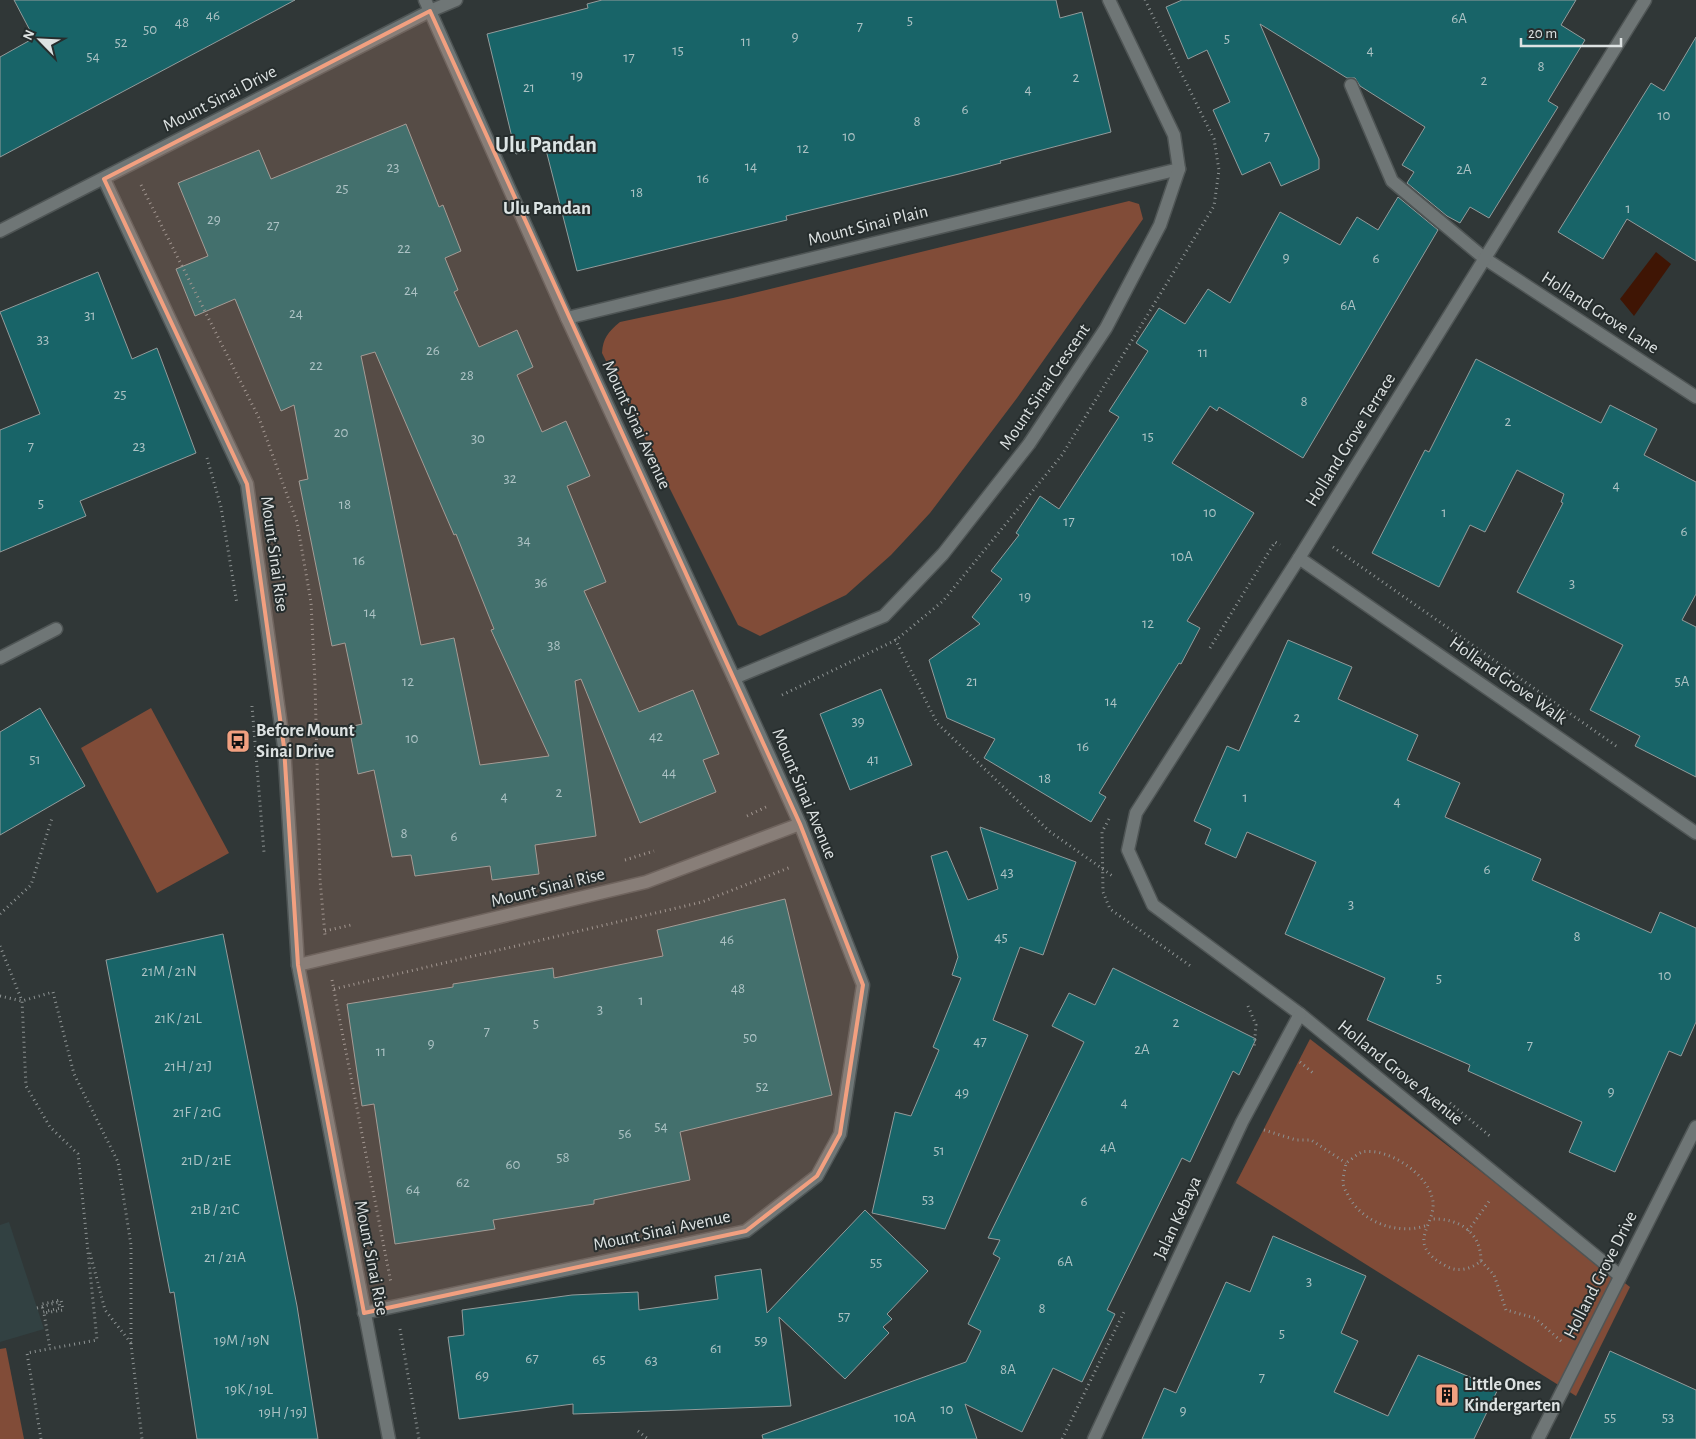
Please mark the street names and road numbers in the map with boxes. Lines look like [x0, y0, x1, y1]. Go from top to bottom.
street label: Mount Sinai Drive [160, 63, 280, 135]
street label: Mount Sinai Plain [806, 202, 930, 250]
street label: Holland Grove Lane [1538, 268, 1662, 358]
street label: Mount Sinai Crescent [996, 321, 1094, 453]
street label: Mount Sinai Avenue [598, 358, 674, 492]
street label: Holland Grove Terrace [1303, 370, 1399, 510]
street label: Mount Sinai Rise [257, 495, 291, 613]
street label: Holland Grove Walk [1446, 634, 1571, 729]
street label: Mount Sinai Avenue [768, 726, 840, 862]
street label: Mount Sinai Rise [489, 865, 607, 911]
street label: Holland Grove Avenue [1334, 1017, 1466, 1129]
street label: Jalan Kebaya [1151, 1174, 1205, 1262]
street label: Mount Sinai Rise [351, 1199, 391, 1317]
street label: Mount Sinai Avenue [592, 1208, 732, 1254]
street label: Holland Grove Drive [1561, 1208, 1641, 1342]

